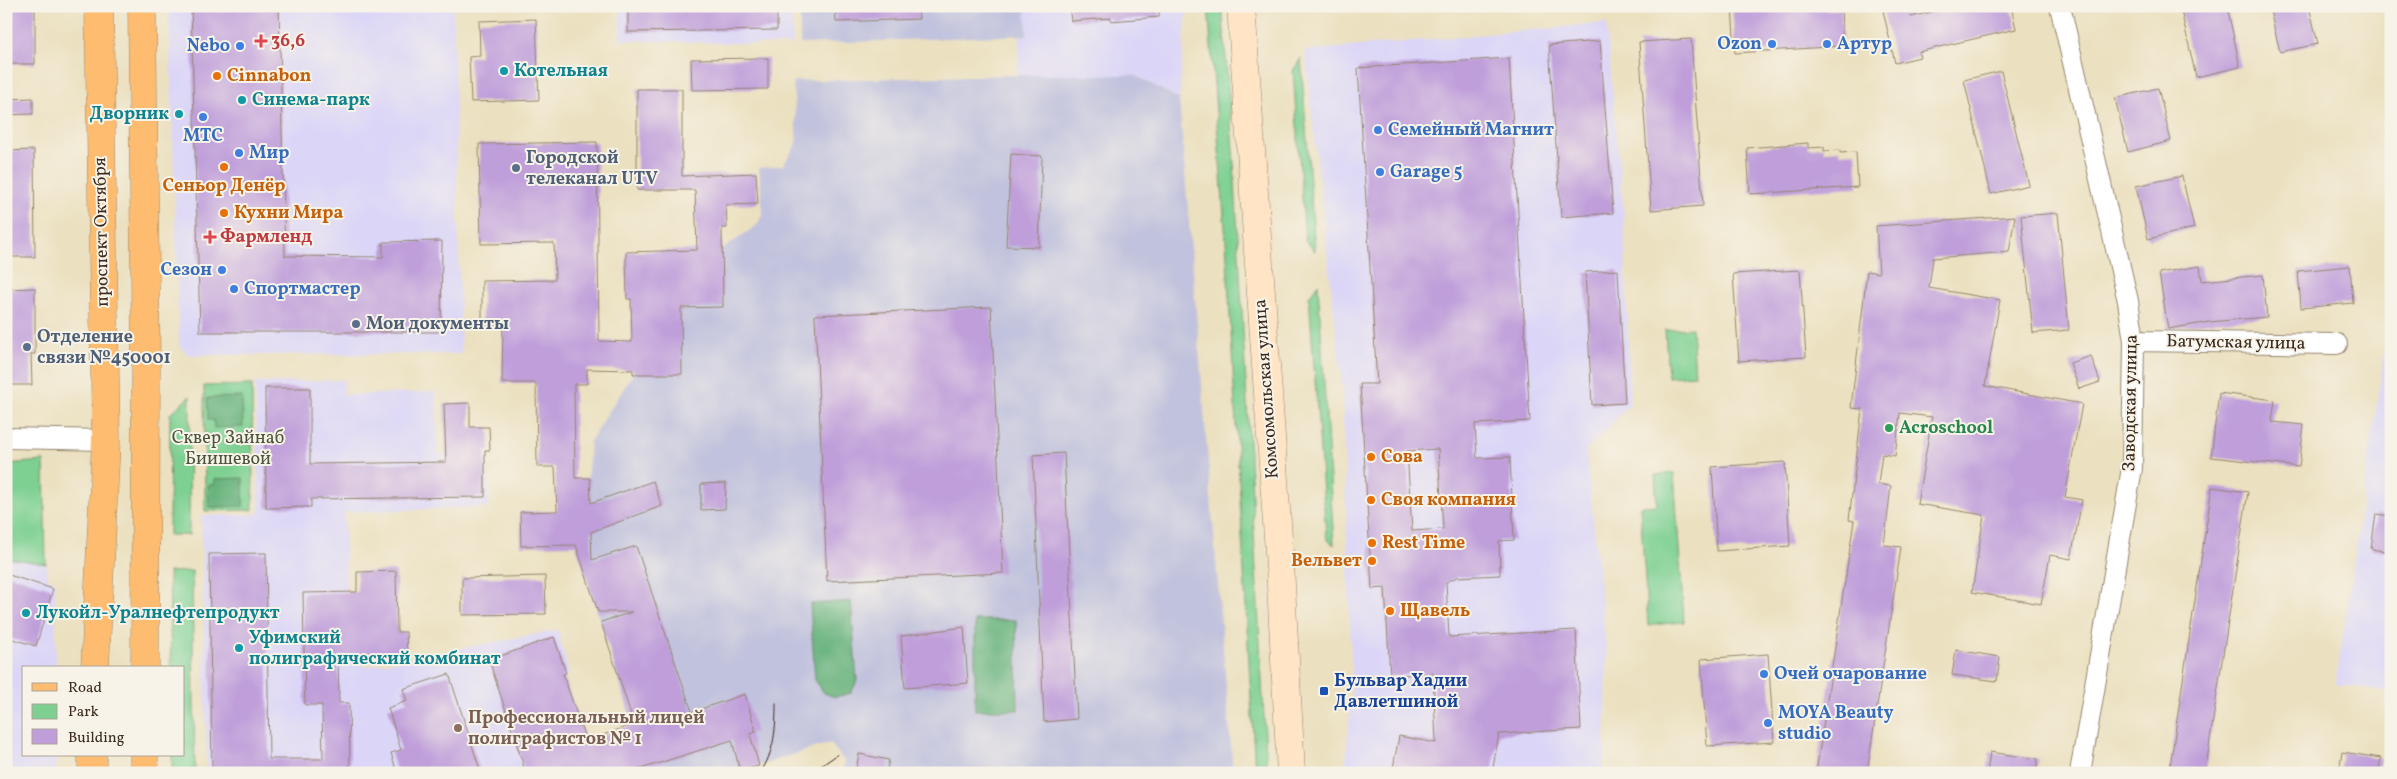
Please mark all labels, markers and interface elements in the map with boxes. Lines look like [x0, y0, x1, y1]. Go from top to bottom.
place label: 36,6 [271, 29, 305, 54]
place label: Ozon [1717, 32, 1762, 57]
place label: Артур [1837, 32, 1892, 57]
place label: Nebo [187, 34, 230, 59]
marker: 36,6 [255, 35, 267, 47]
marker: Ozon [1766, 38, 1778, 50]
marker: Артур [1821, 38, 1833, 50]
marker: Nebo [234, 40, 246, 52]
place label: Котельная [514, 59, 608, 84]
place label: Cinnabon [227, 64, 311, 89]
marker: Котельная [498, 65, 510, 77]
marker: Cinnabon [211, 70, 223, 82]
place label: Синема-парк [252, 88, 370, 113]
marker: Синема-парк [236, 94, 248, 106]
place label: Дворник [90, 102, 169, 127]
marker: Дворник [173, 108, 185, 120]
marker: МТС [197, 111, 209, 123]
place label: Семейный Магнит [1388, 118, 1554, 143]
place label: МТС [183, 124, 223, 149]
marker: Семейный Магнит [1372, 124, 1384, 136]
place label: Мир [249, 141, 289, 166]
place label: Городской телеканал UTV [526, 146, 658, 192]
marker: Мир [233, 147, 245, 159]
street label: проспект Октября [88, 157, 116, 307]
place label: Garage 5 [1390, 160, 1462, 185]
marker: Сеньор Денёр [218, 161, 230, 173]
marker: Городской телеканал UTV [510, 162, 522, 174]
marker: Garage 5 [1374, 166, 1386, 178]
place label: Сеньор Денёр [163, 174, 285, 199]
place label: Кухни Мира [234, 201, 343, 226]
marker: Кухни Мира [218, 207, 230, 219]
place label: Фармленд [220, 225, 312, 250]
marker: Фармленд [204, 231, 216, 243]
place label: Сезон [160, 258, 212, 283]
marker: Сезон [216, 264, 228, 276]
place label: Спортмастер [244, 277, 361, 302]
marker: Спортмастер [228, 283, 240, 295]
street label: Комсомольская улица [1248, 298, 1286, 480]
place label: Мои документы [366, 312, 509, 337]
marker: Мои документы [350, 318, 362, 330]
place label: Отделение связи №450001 [37, 325, 171, 371]
street label: Батумская улица [2166, 329, 2306, 357]
street label: Заводская улица [2117, 334, 2145, 472]
marker: Отделение связи №450001 [21, 341, 33, 353]
place label: Acroschool [1899, 416, 1993, 441]
marker: Acroschool [1883, 422, 1895, 434]
park label: Сквер Зайнаб Биишевой [172, 426, 284, 472]
place label: Сова [1381, 445, 1423, 470]
marker: Сова [1365, 451, 1377, 463]
place label: Своя компания [1381, 488, 1516, 513]
marker: Своя компания [1365, 494, 1377, 506]
place label: Rest Time [1382, 531, 1465, 556]
marker: Rest Time [1366, 537, 1378, 549]
place label: Вельвет [1291, 549, 1362, 574]
marker: Вельвет [1366, 555, 1378, 567]
place label: Щавель [1400, 599, 1470, 624]
place label: Лукойл-Уралнефтепродукт [36, 601, 280, 626]
marker: Щавель [1384, 605, 1396, 617]
marker: Лукойл-Уралнефтепродукт [20, 607, 32, 619]
place label: Уфимский полиграфический комбинат [249, 626, 501, 672]
marker: Уфимский полиграфический комбинат [233, 642, 245, 654]
place label: Очей очарование [1774, 662, 1927, 687]
legend [22, 666, 185, 756]
marker: Очей очарование [1758, 668, 1770, 680]
place label: Бульвар Хадии Давлетшиной [1334, 669, 1467, 715]
text: Road [68, 678, 102, 699]
marker: Бульвар Хадии Давлетшиной [1318, 685, 1330, 697]
place label: MOYA Beauty studio [1778, 701, 1894, 747]
text: Park [68, 702, 99, 723]
place label: Профессиональный лицей полиграфистов № 1 [468, 706, 705, 752]
marker: MOYA Beauty studio [1762, 717, 1774, 729]
marker: Профессиональный лицей полиграфистов № 1 [452, 722, 464, 734]
text: Building [68, 728, 125, 749]

